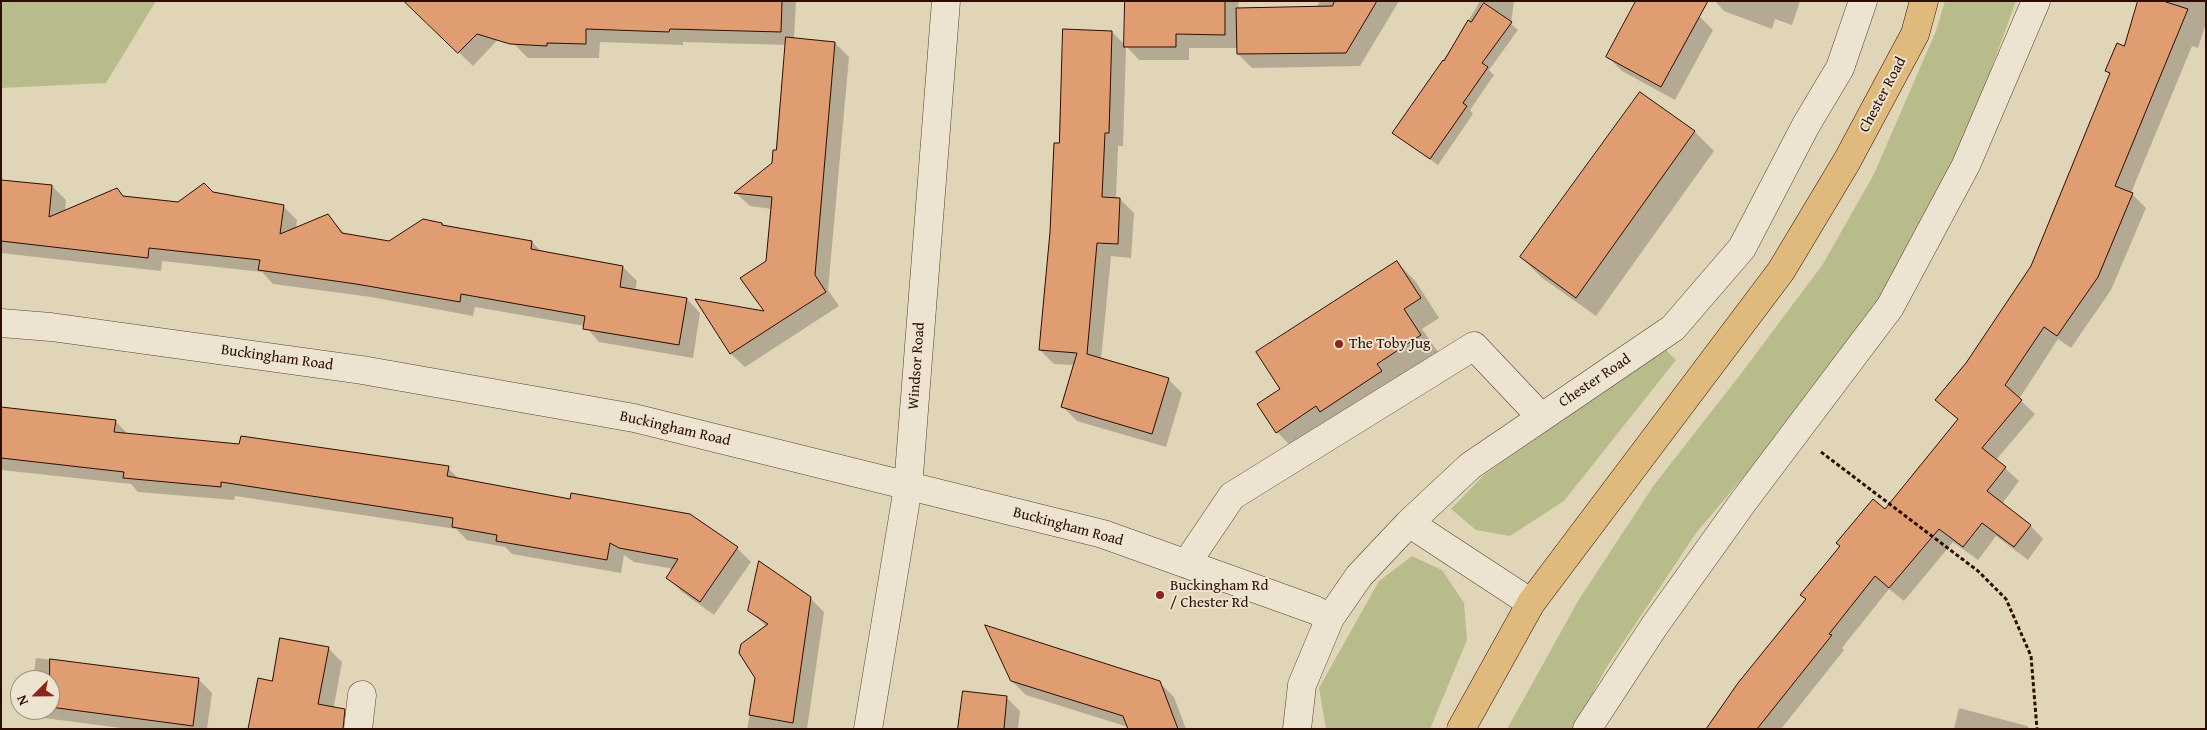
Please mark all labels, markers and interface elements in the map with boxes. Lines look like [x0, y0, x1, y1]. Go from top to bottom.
street label: Chester Road [1856, 54, 1910, 136]
street label: Windsor Road [905, 322, 929, 410]
place label: The Toby Jug [1349, 335, 1430, 353]
marker: The Toby Jug [1333, 338, 1345, 350]
street label: Buckingham Road [220, 341, 334, 375]
street label: Chester Road [1556, 350, 1634, 412]
street label: Buckingham Road [618, 407, 732, 451]
street label: Buckingham Road [1011, 504, 1125, 550]
place label: Buckingham Rd / Chester Rd [1170, 577, 1268, 612]
marker: Buckingham Rd / Chester Rd [1154, 589, 1166, 601]
north arrow [10, 670, 60, 720]
text: N [11, 692, 33, 709]

